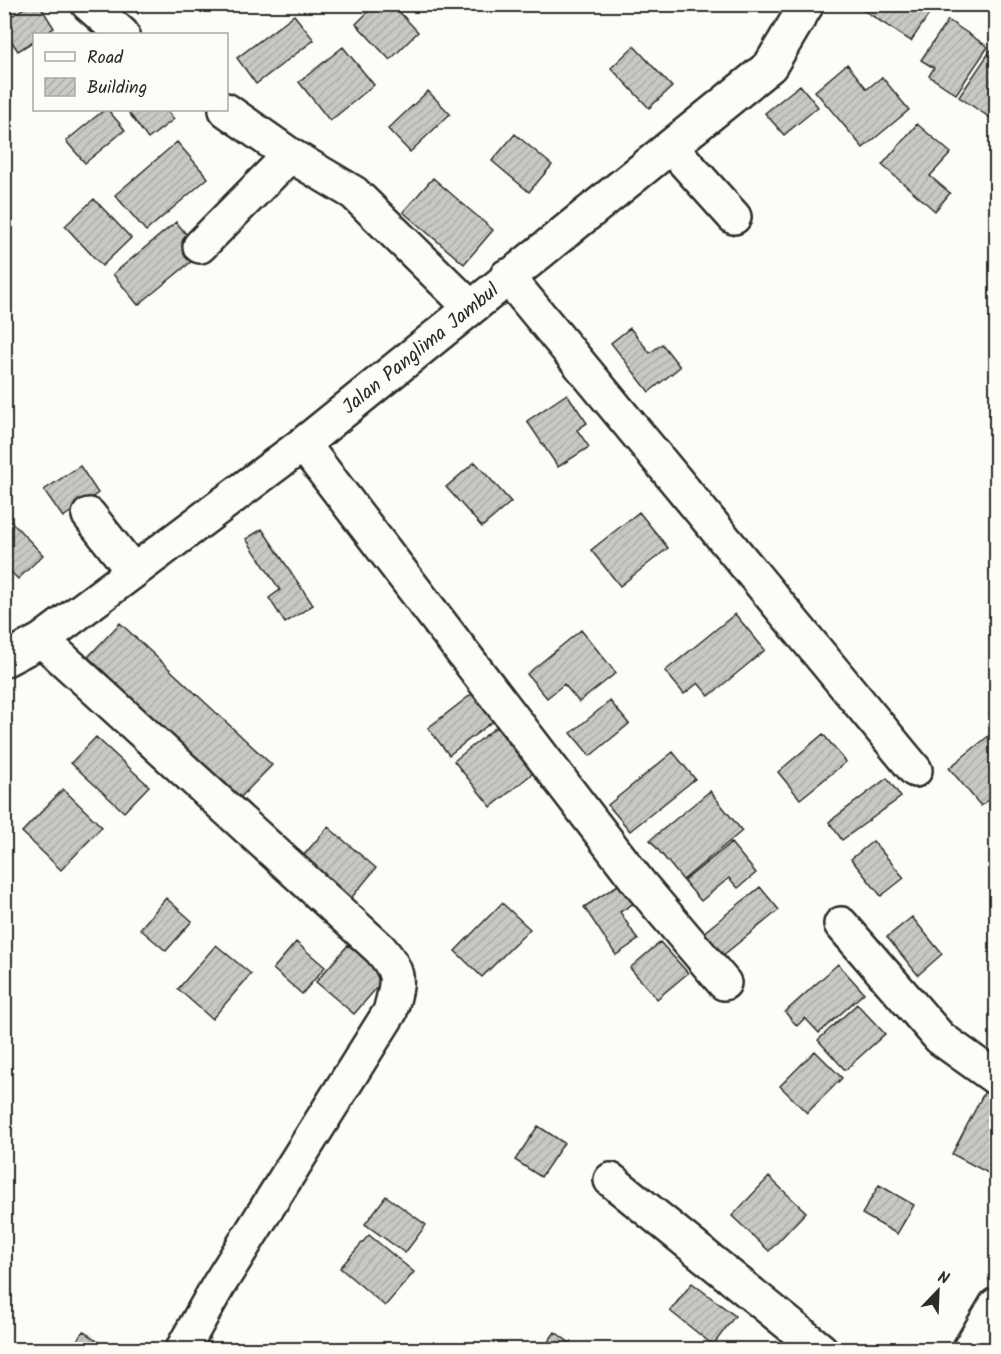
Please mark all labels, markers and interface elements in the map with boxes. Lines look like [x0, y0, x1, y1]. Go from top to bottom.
legend [33, 33, 228, 111]
text: Road [87, 44, 124, 73]
text: Building [87, 74, 147, 103]
street label: Jalan Panglima Jambul [336, 276, 507, 423]
north arrow [908, 1261, 968, 1321]
text: N [934, 1265, 953, 1292]

